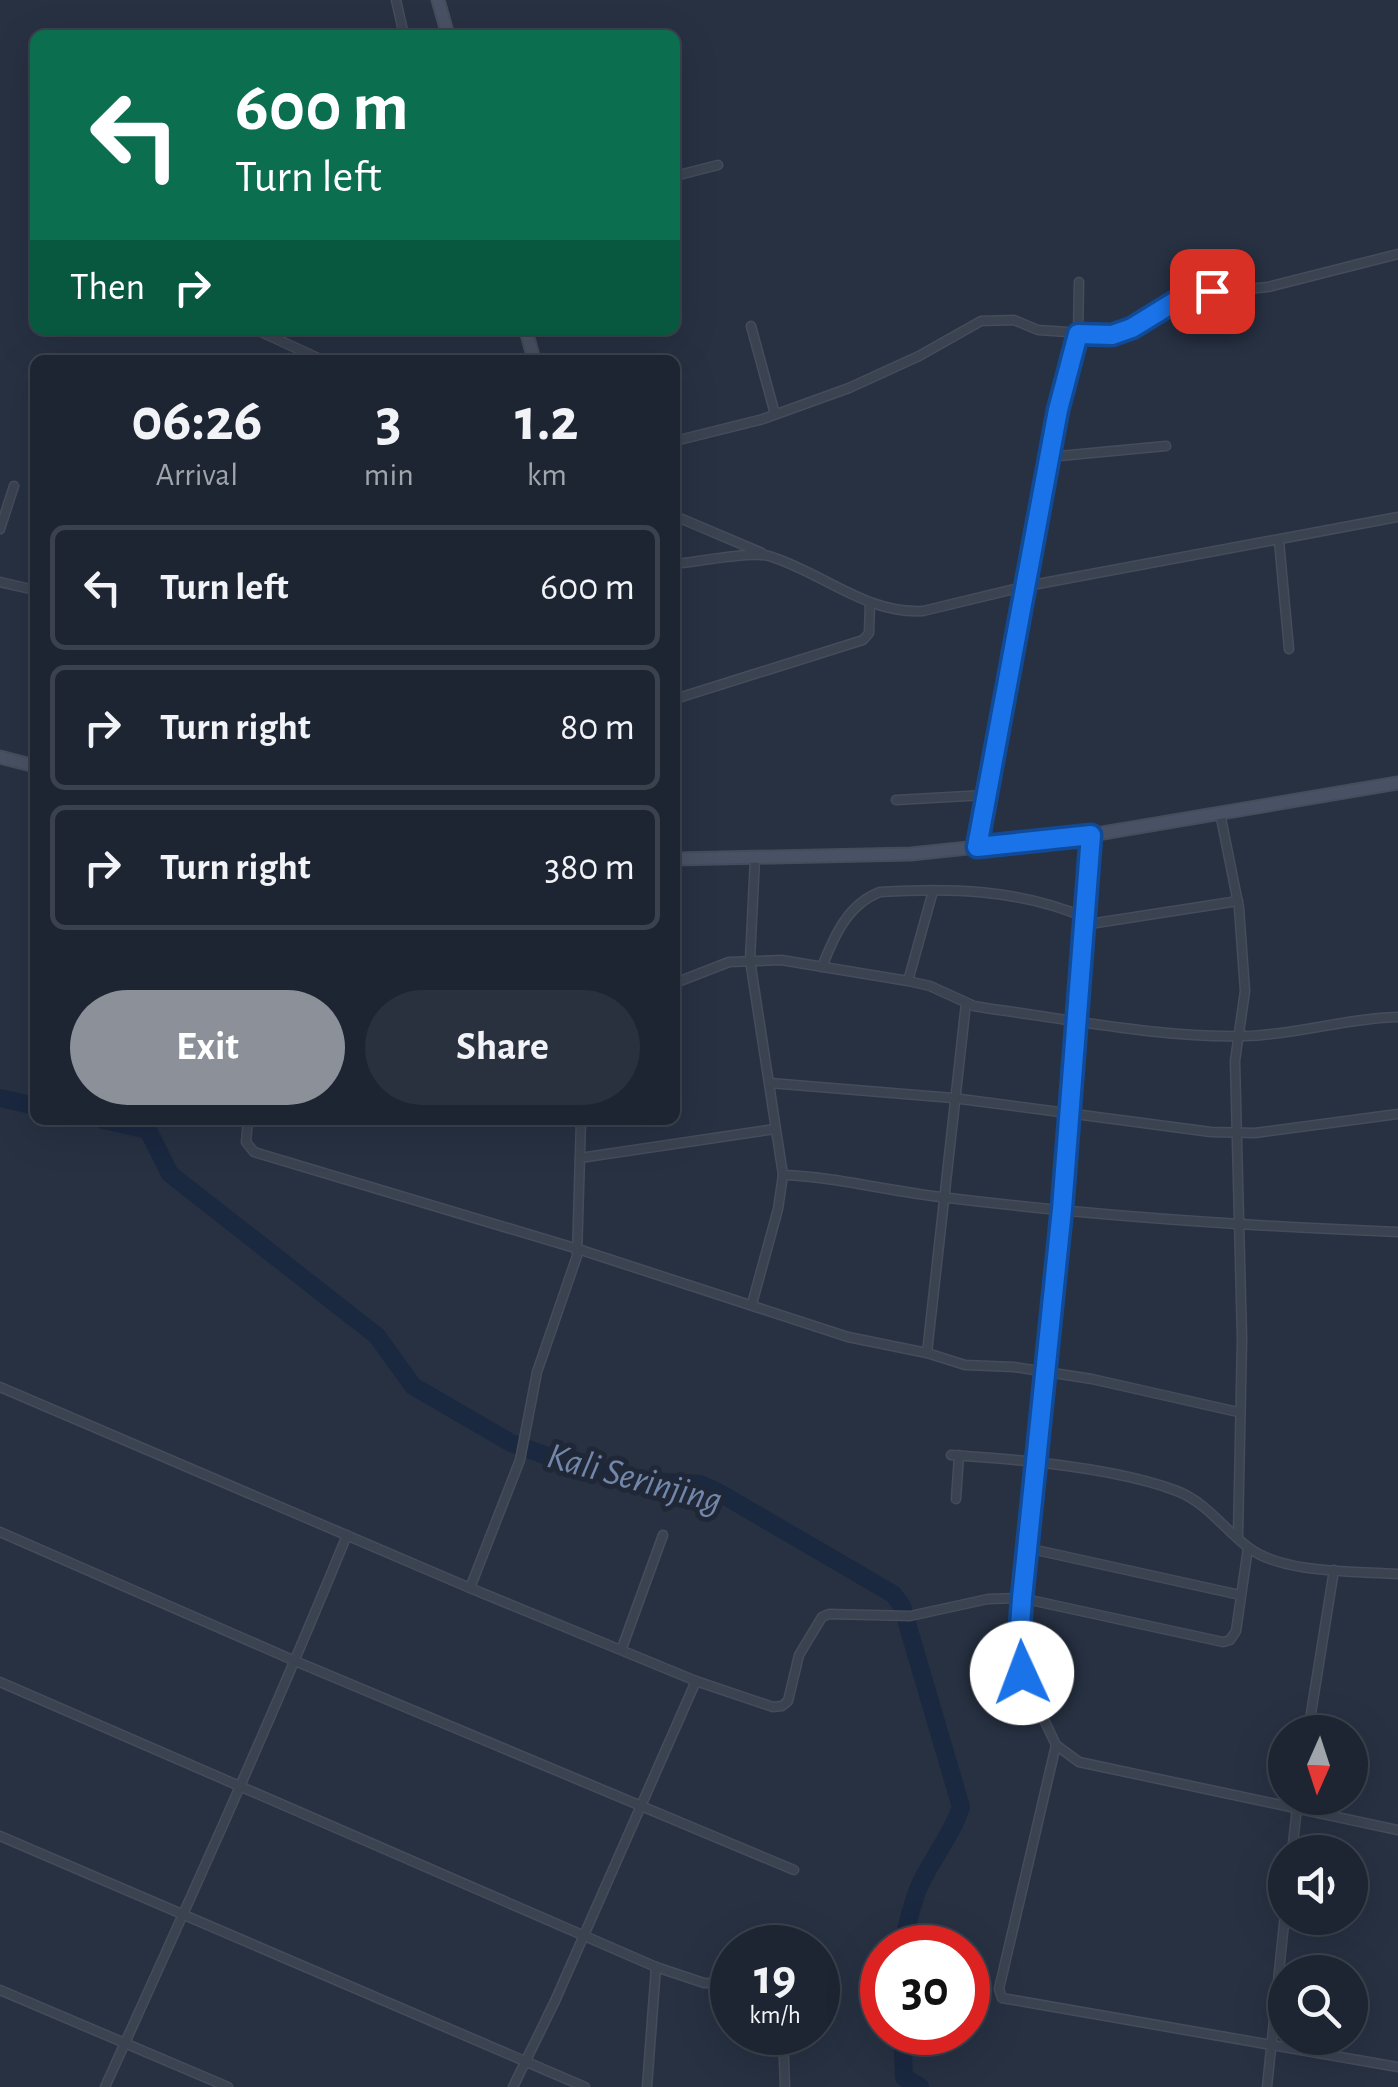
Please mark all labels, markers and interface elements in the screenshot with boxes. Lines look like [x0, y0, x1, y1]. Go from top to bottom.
icon: left [70, 70, 200, 200]
text: 600 m [235, 73, 409, 143]
text: Turn left [235, 155, 382, 200]
pin [1170, 249, 1255, 334]
icon: right [165, 260, 220, 315]
icon: arrive [1185, 264, 1240, 319]
text: Then [70, 269, 145, 307]
text: 06:26 [131, 391, 263, 451]
text: 3 [376, 391, 402, 451]
text: 1.2 [515, 391, 579, 451]
text: Arrival [156, 459, 238, 491]
text: min [364, 459, 414, 491]
text: km [527, 459, 567, 491]
icon: left [75, 560, 130, 615]
text: Turn left [160, 569, 288, 607]
text: 600 m [540, 569, 635, 607]
icon: right [75, 700, 130, 755]
text: Turn right [160, 709, 310, 747]
text: 80 m [560, 709, 635, 747]
icon: right [75, 840, 130, 895]
text: Turn right [160, 849, 310, 887]
text: 380 m [545, 849, 635, 887]
button: Exit [70, 990, 345, 1105]
button: Share [365, 990, 640, 1105]
water label: Kali Serinjing [543, 1437, 726, 1521]
position arrow [970, 1621, 1074, 1725]
north arrow [1268, 1715, 1368, 1815]
map controls [1268, 1715, 1368, 2055]
button: sound [1268, 1835, 1368, 1935]
speed limit sign: 30 [860, 1925, 990, 2055]
text: 19 [754, 1953, 796, 2003]
button: search [1268, 1955, 1368, 2055]
text: km/h [749, 2003, 801, 2028]

